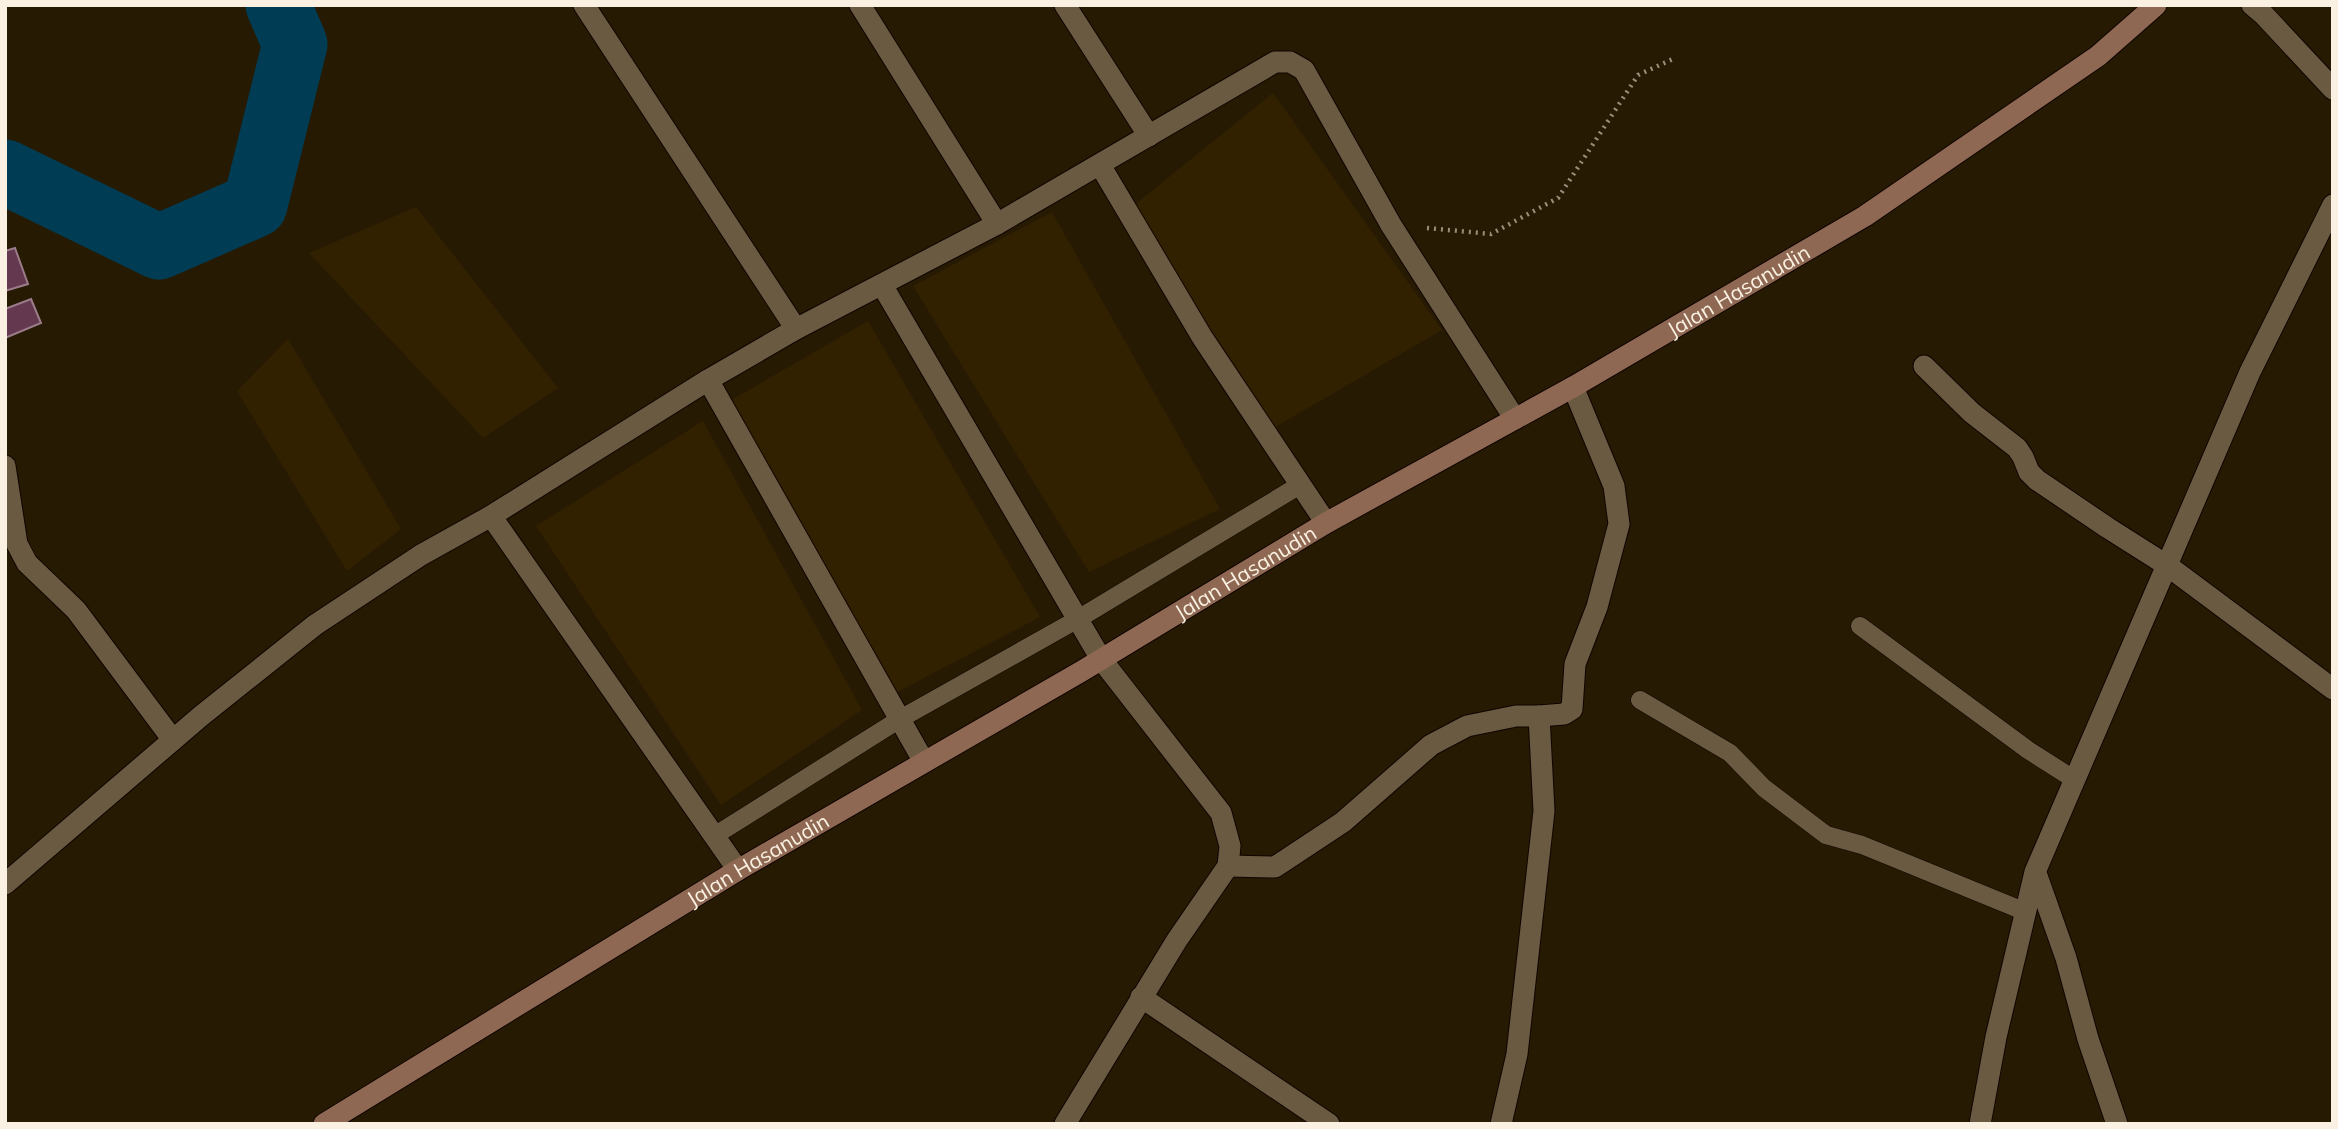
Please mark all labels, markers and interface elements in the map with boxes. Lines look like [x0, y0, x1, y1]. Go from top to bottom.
street label: Jalan Hasanudin [1662, 238, 1814, 342]
street label: Jalan Hasanudin [1170, 519, 1321, 625]
street label: Jalan Hasanudin [682, 807, 833, 912]

